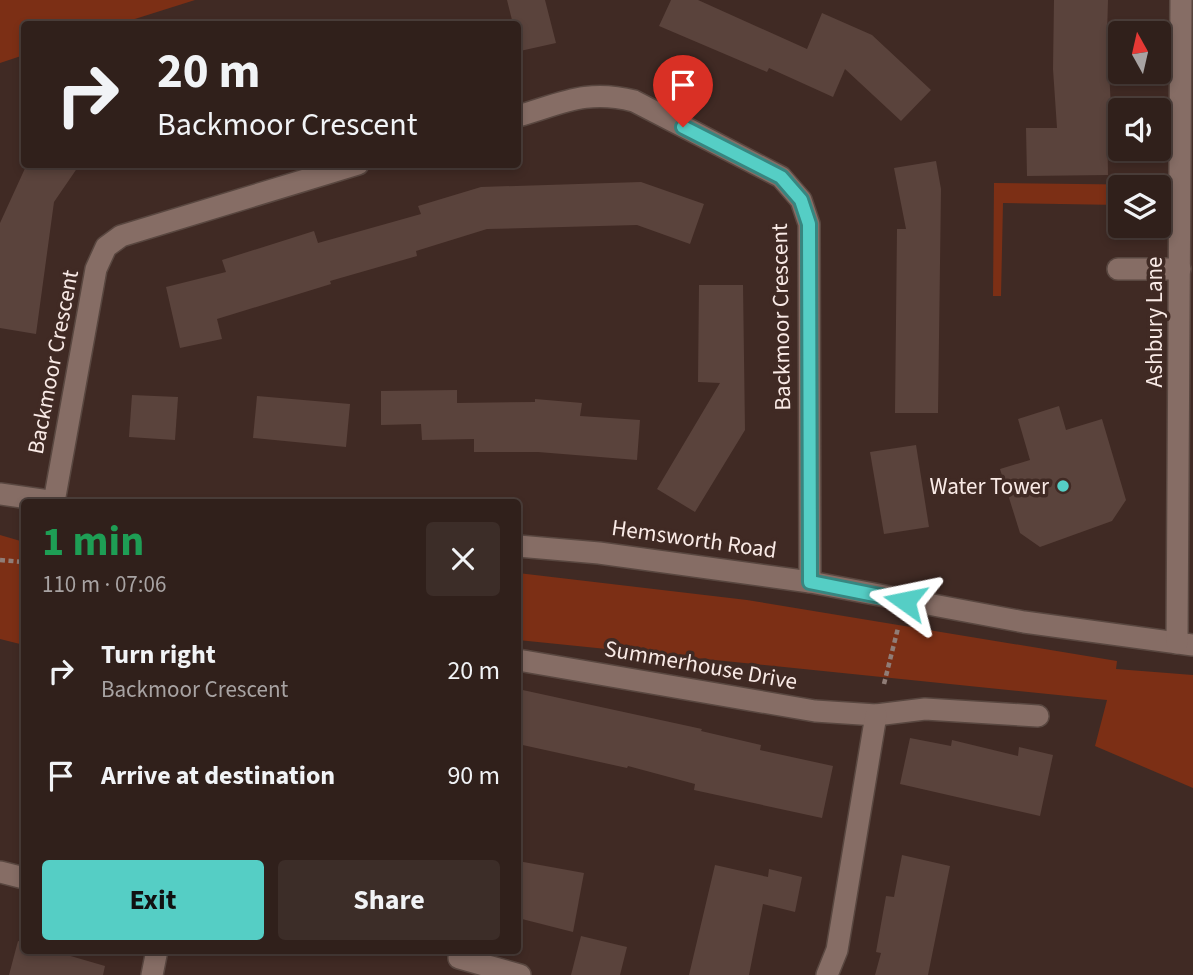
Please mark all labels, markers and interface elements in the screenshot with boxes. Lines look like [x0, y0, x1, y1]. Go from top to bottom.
north arrow [1108, 21, 1171, 84]
map controls [1108, 21, 1171, 238]
text: 20 m [157, 37, 261, 107]
icon: right [42, 49, 133, 140]
pin [653, 55, 713, 127]
icon: arrive [664, 66, 702, 104]
button: sound [1108, 98, 1171, 161]
text: Backmoor Crescent [157, 102, 418, 148]
button: layers [1108, 175, 1171, 238]
street label: Backmoor Crescent [763, 223, 799, 411]
street label: Ashbury Lane [1138, 256, 1171, 388]
street label: Backmoor Crescent [19, 267, 87, 457]
place label: Water Tower [930, 470, 1050, 503]
marker: Water Tower [1055, 478, 1071, 494]
street label: Hemsworth Road [609, 511, 779, 567]
text: 1 min [42, 512, 144, 572]
button: close [426, 522, 500, 596]
position arrow [868, 564, 942, 638]
text: 110 m · 07:06 [42, 568, 166, 601]
street label: Summerhouse Drive [602, 632, 800, 698]
text: Turn right [101, 636, 216, 673]
icon: right [42, 652, 80, 690]
text: 20 m [447, 652, 500, 689]
text: Backmoor Crescent [101, 673, 288, 706]
icon: arrive [42, 757, 80, 795]
text: Arrive at destination [101, 757, 335, 794]
text: 90 m [447, 757, 500, 794]
button: Exit [42, 860, 264, 940]
button: Share [278, 860, 500, 940]

